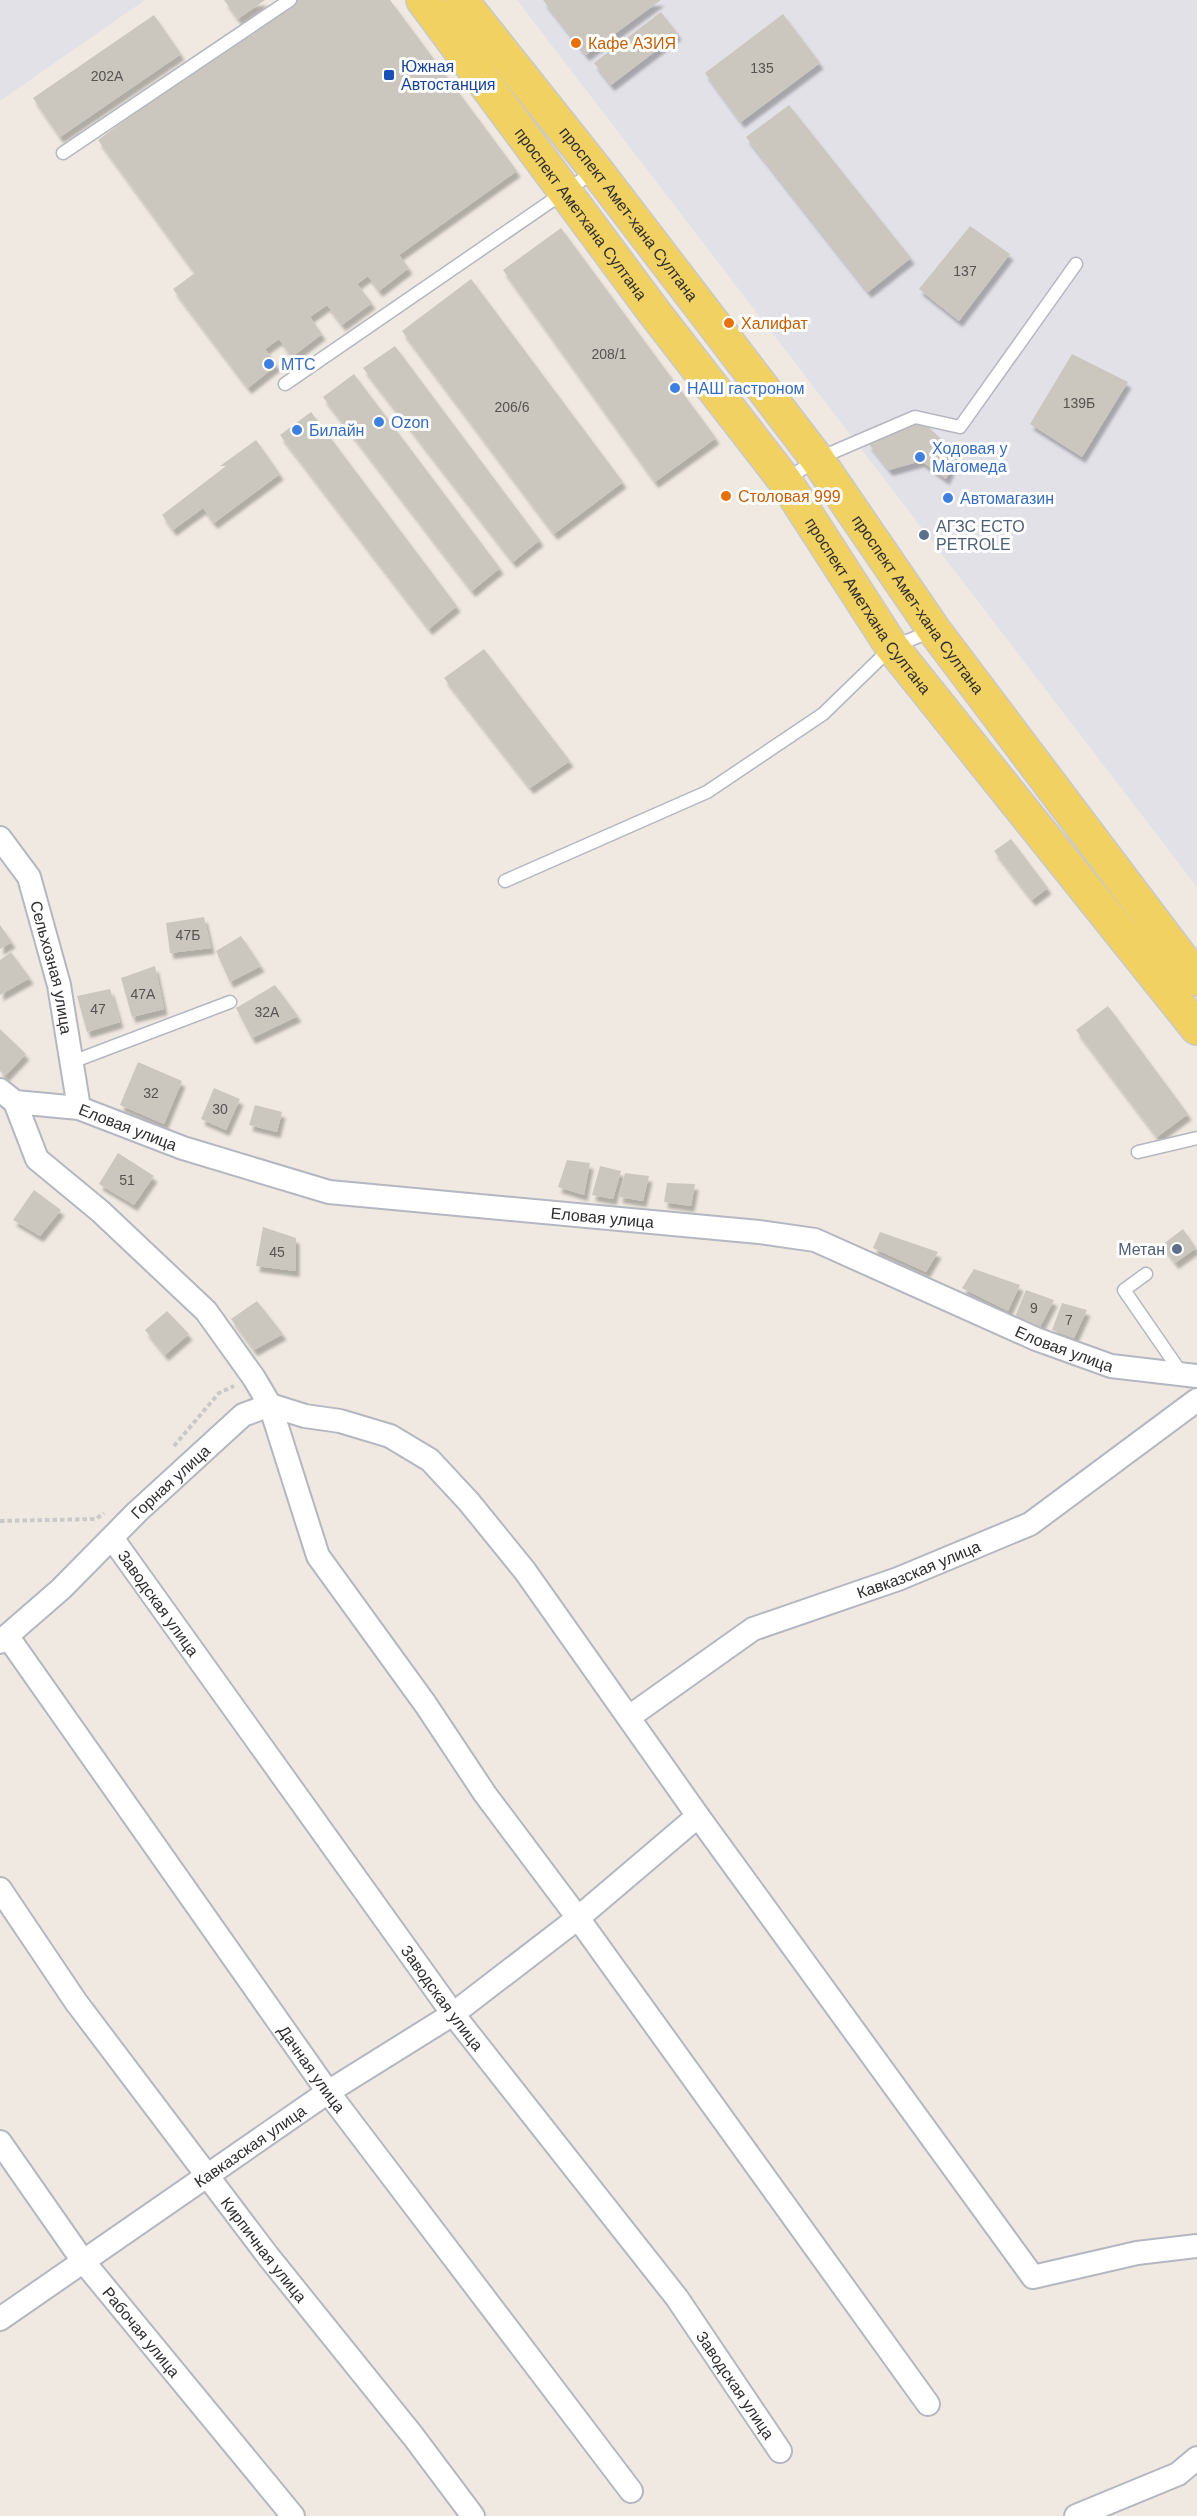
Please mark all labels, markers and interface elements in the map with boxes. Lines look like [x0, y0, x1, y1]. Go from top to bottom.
place label: Кафе АЗИЯ [588, 35, 676, 52]
marker: Кафе АЗИЯ [569, 36, 583, 50]
place label: Южная Автостанция [401, 58, 496, 93]
house number: 135 [750, 60, 774, 76]
house number: 202А [91, 68, 124, 84]
marker: Южная Автостанция [382, 68, 396, 82]
street label: проспект Аметхана Султана [512, 124, 651, 303]
street label: проспект Амет-хана Султана [557, 124, 701, 304]
house number: 137 [953, 263, 977, 279]
place label: Халифат [741, 315, 809, 332]
marker: Халифат [722, 316, 736, 330]
house number: 208/1 [591, 346, 627, 362]
place label: МТС [281, 356, 316, 373]
marker: МТС [262, 357, 276, 371]
place label: НАШ гастроном [687, 380, 805, 397]
marker: НАШ гастроном [668, 381, 682, 395]
house number: 139Б [1063, 395, 1095, 411]
house number: 206/6 [494, 399, 530, 415]
place label: Ozon [391, 414, 429, 431]
marker: Ozon [372, 415, 386, 429]
place label: Билайн [309, 422, 364, 439]
marker: Билайн [290, 423, 304, 437]
place label: Ходовая у Магомеда [932, 440, 1008, 475]
marker: Ходовая у Магомеда [913, 450, 927, 464]
place label: Столовая 999 [738, 488, 841, 505]
marker: Столовая 999 [719, 489, 733, 503]
place label: Автомагазин [960, 490, 1054, 507]
marker: Автомагазин [941, 491, 955, 505]
street label: проспект Амет-хана Султана [849, 512, 987, 697]
street label: проспект Аметхана Султана [802, 514, 935, 697]
place label: АГЗС ECTO PETROLE [936, 518, 1025, 553]
marker: АГЗС ECTO PETROLE [917, 528, 931, 542]
street label: Сельхозная улица [28, 899, 75, 1035]
house number: 47Б [176, 927, 200, 943]
house number: 47А [131, 986, 156, 1002]
house number: 47 [90, 1001, 106, 1017]
house number: 32А [255, 1004, 280, 1020]
house number: 32 [143, 1085, 159, 1101]
street label: Еловая улица [77, 1100, 179, 1153]
house number: 30 [212, 1101, 228, 1117]
house number: 51 [119, 1172, 135, 1188]
street label: Еловая улица [550, 1204, 655, 1231]
place label: Метан [1118, 1241, 1165, 1258]
marker: Метан [1170, 1242, 1184, 1256]
house number: 45 [269, 1244, 285, 1260]
house number: 9 [1030, 1300, 1038, 1316]
house number: 7 [1065, 1312, 1073, 1328]
street label: Еловая улица [1013, 1322, 1116, 1375]
street label: Горная улица [127, 1441, 213, 1522]
street label: Кавказская улица [854, 1537, 983, 1601]
street label: Заводская улица [115, 1547, 202, 1659]
street label: Заводская улица [398, 1942, 487, 2054]
street label: Дачная улица [275, 2022, 349, 2116]
street label: Кавказская улица [191, 2102, 309, 2190]
street label: Кирпичная улица [218, 2194, 310, 2305]
street label: Рабочая улица [100, 2284, 183, 2380]
street label: Заводская улица [693, 2328, 778, 2442]

